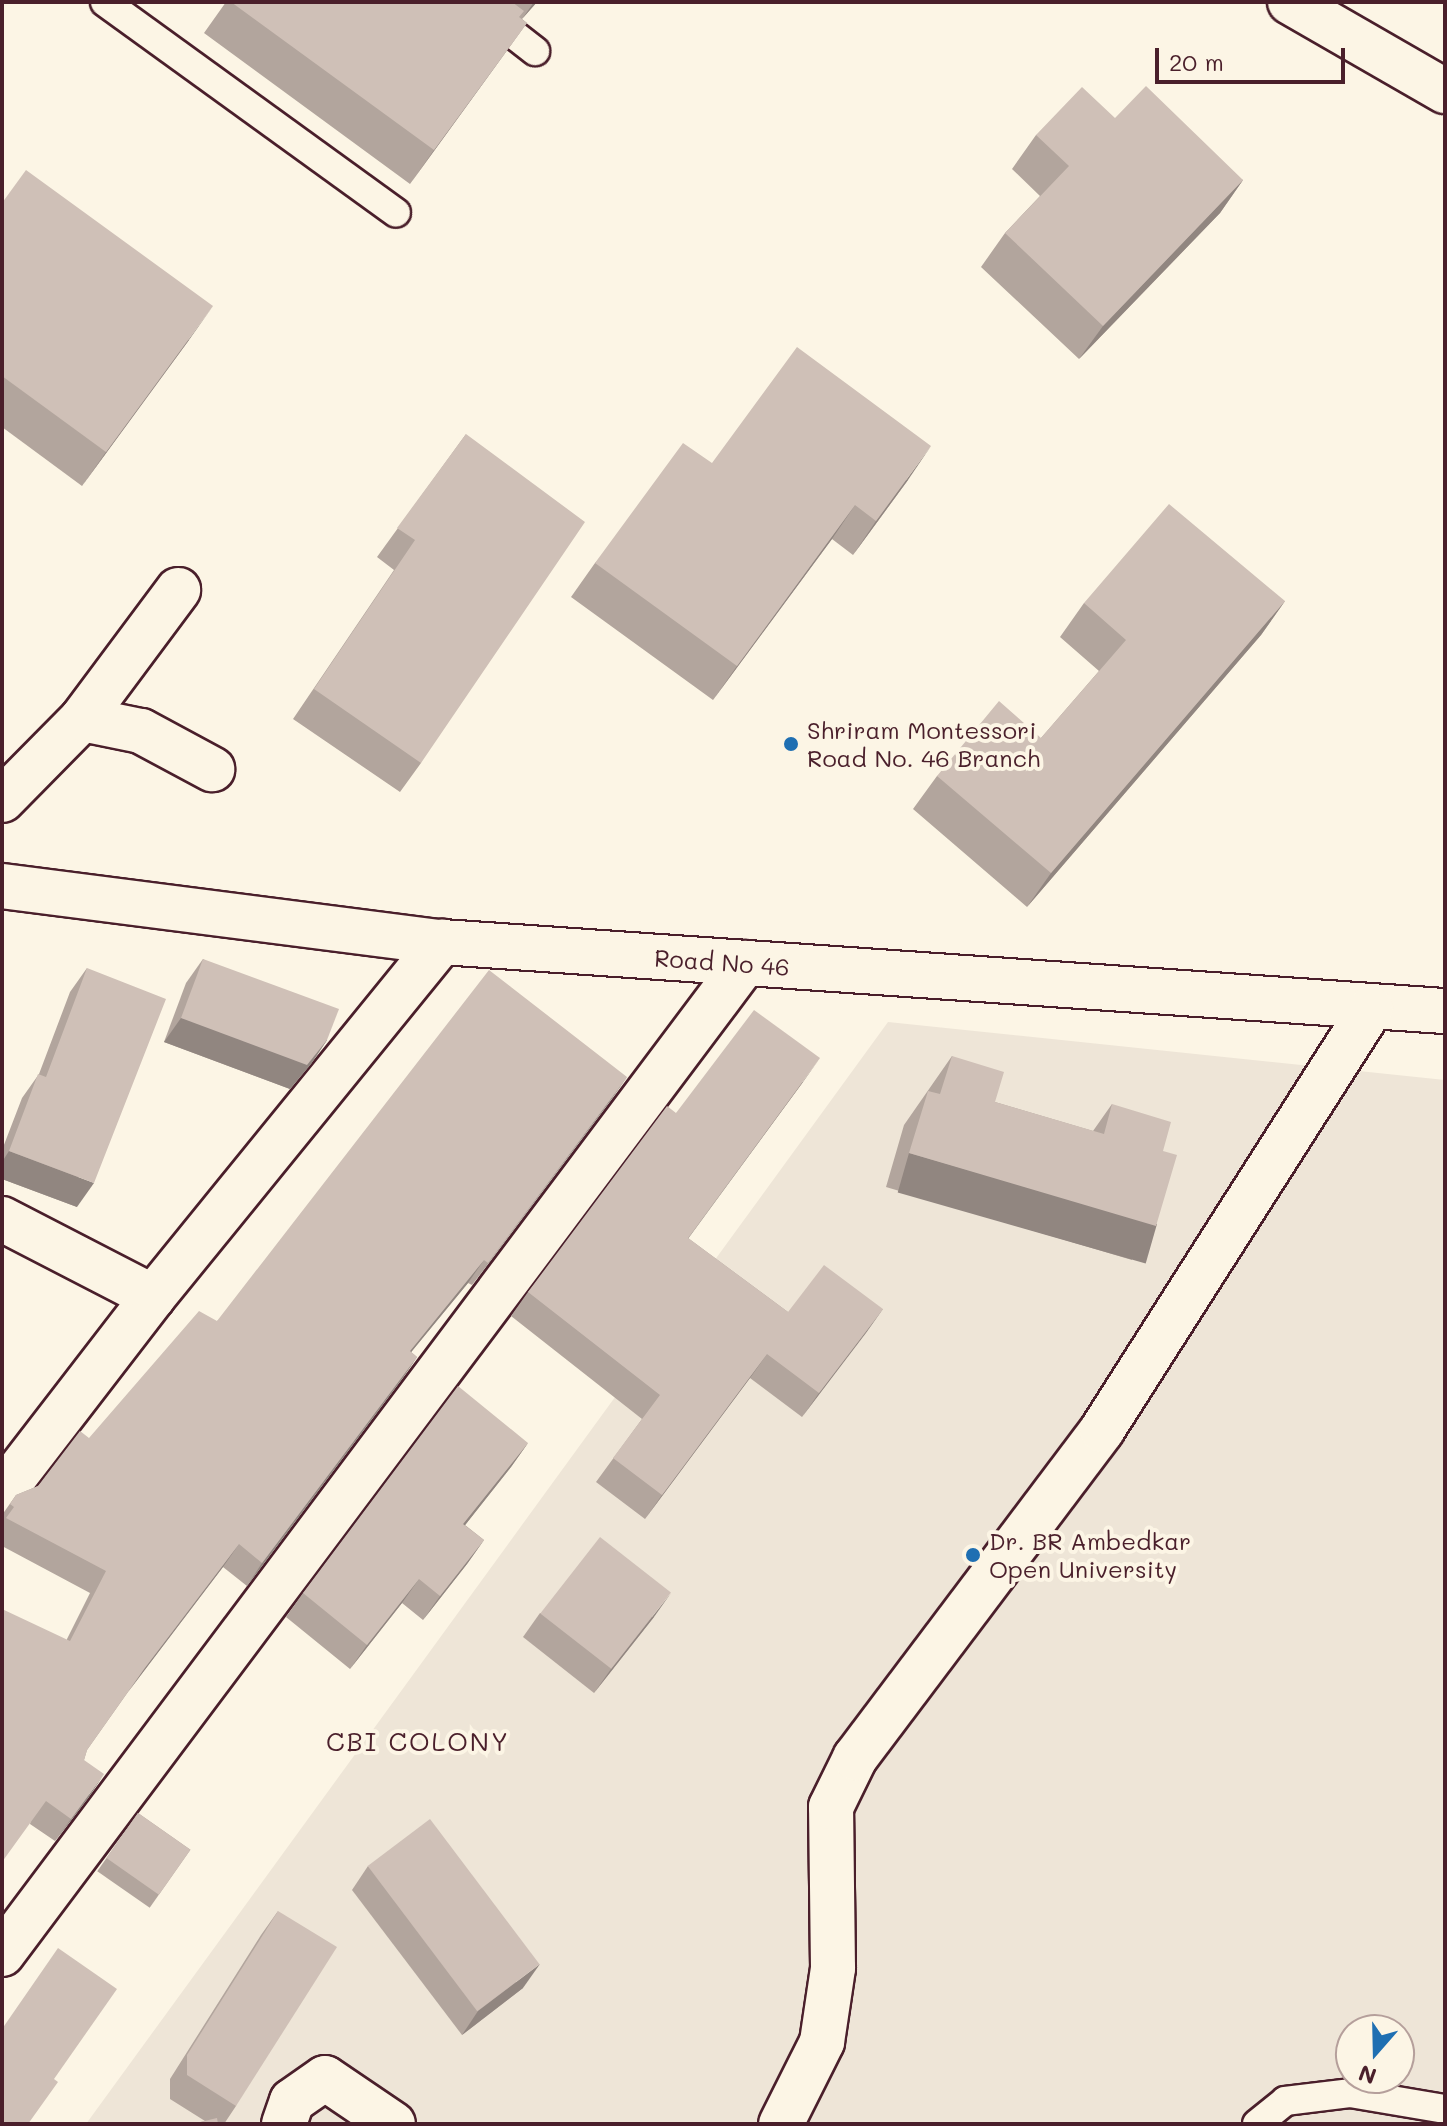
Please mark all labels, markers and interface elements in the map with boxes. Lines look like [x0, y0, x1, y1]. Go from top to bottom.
scale bar [1159, 32, 1349, 82]
text: 20 m [1169, 46, 1224, 77]
place label: Shriram Montessori Road No. 46 Branch [807, 716, 1040, 772]
marker: Shriram Montessori Road No. 46 Branch [782, 735, 800, 753]
street label: Road No 46 [653, 943, 791, 981]
place label: Dr. BR Ambedkar Open University [989, 1527, 1191, 1583]
marker: Dr. BR Ambedkar Open University [964, 1546, 982, 1564]
district label: CBI COLONY [326, 1726, 510, 1758]
north arrow [1335, 2014, 1415, 2094]
text: N [1355, 2059, 1380, 2092]

